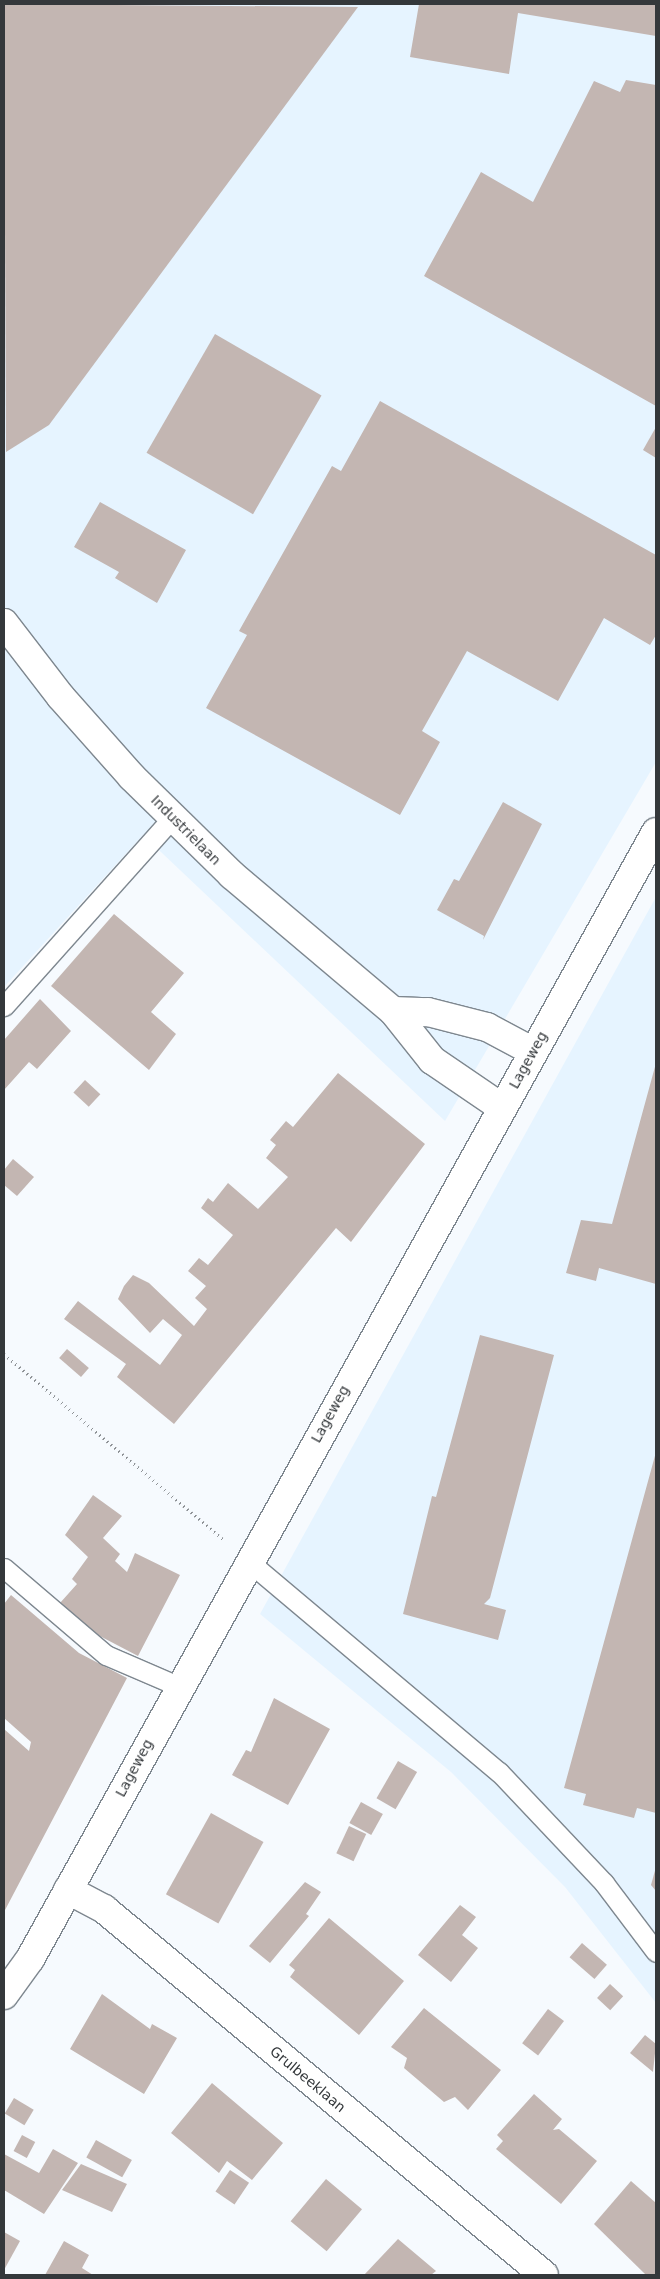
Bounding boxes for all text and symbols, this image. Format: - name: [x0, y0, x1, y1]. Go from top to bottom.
- street label: Industrielaan: [148, 792, 224, 868]
- street label: Lageweg: [505, 1028, 551, 1092]
- street label: Lageweg: [307, 1382, 353, 1446]
- street label: Lageweg: [112, 1736, 156, 1800]
- street label: Grulbeeklaan: [267, 2043, 349, 2115]

